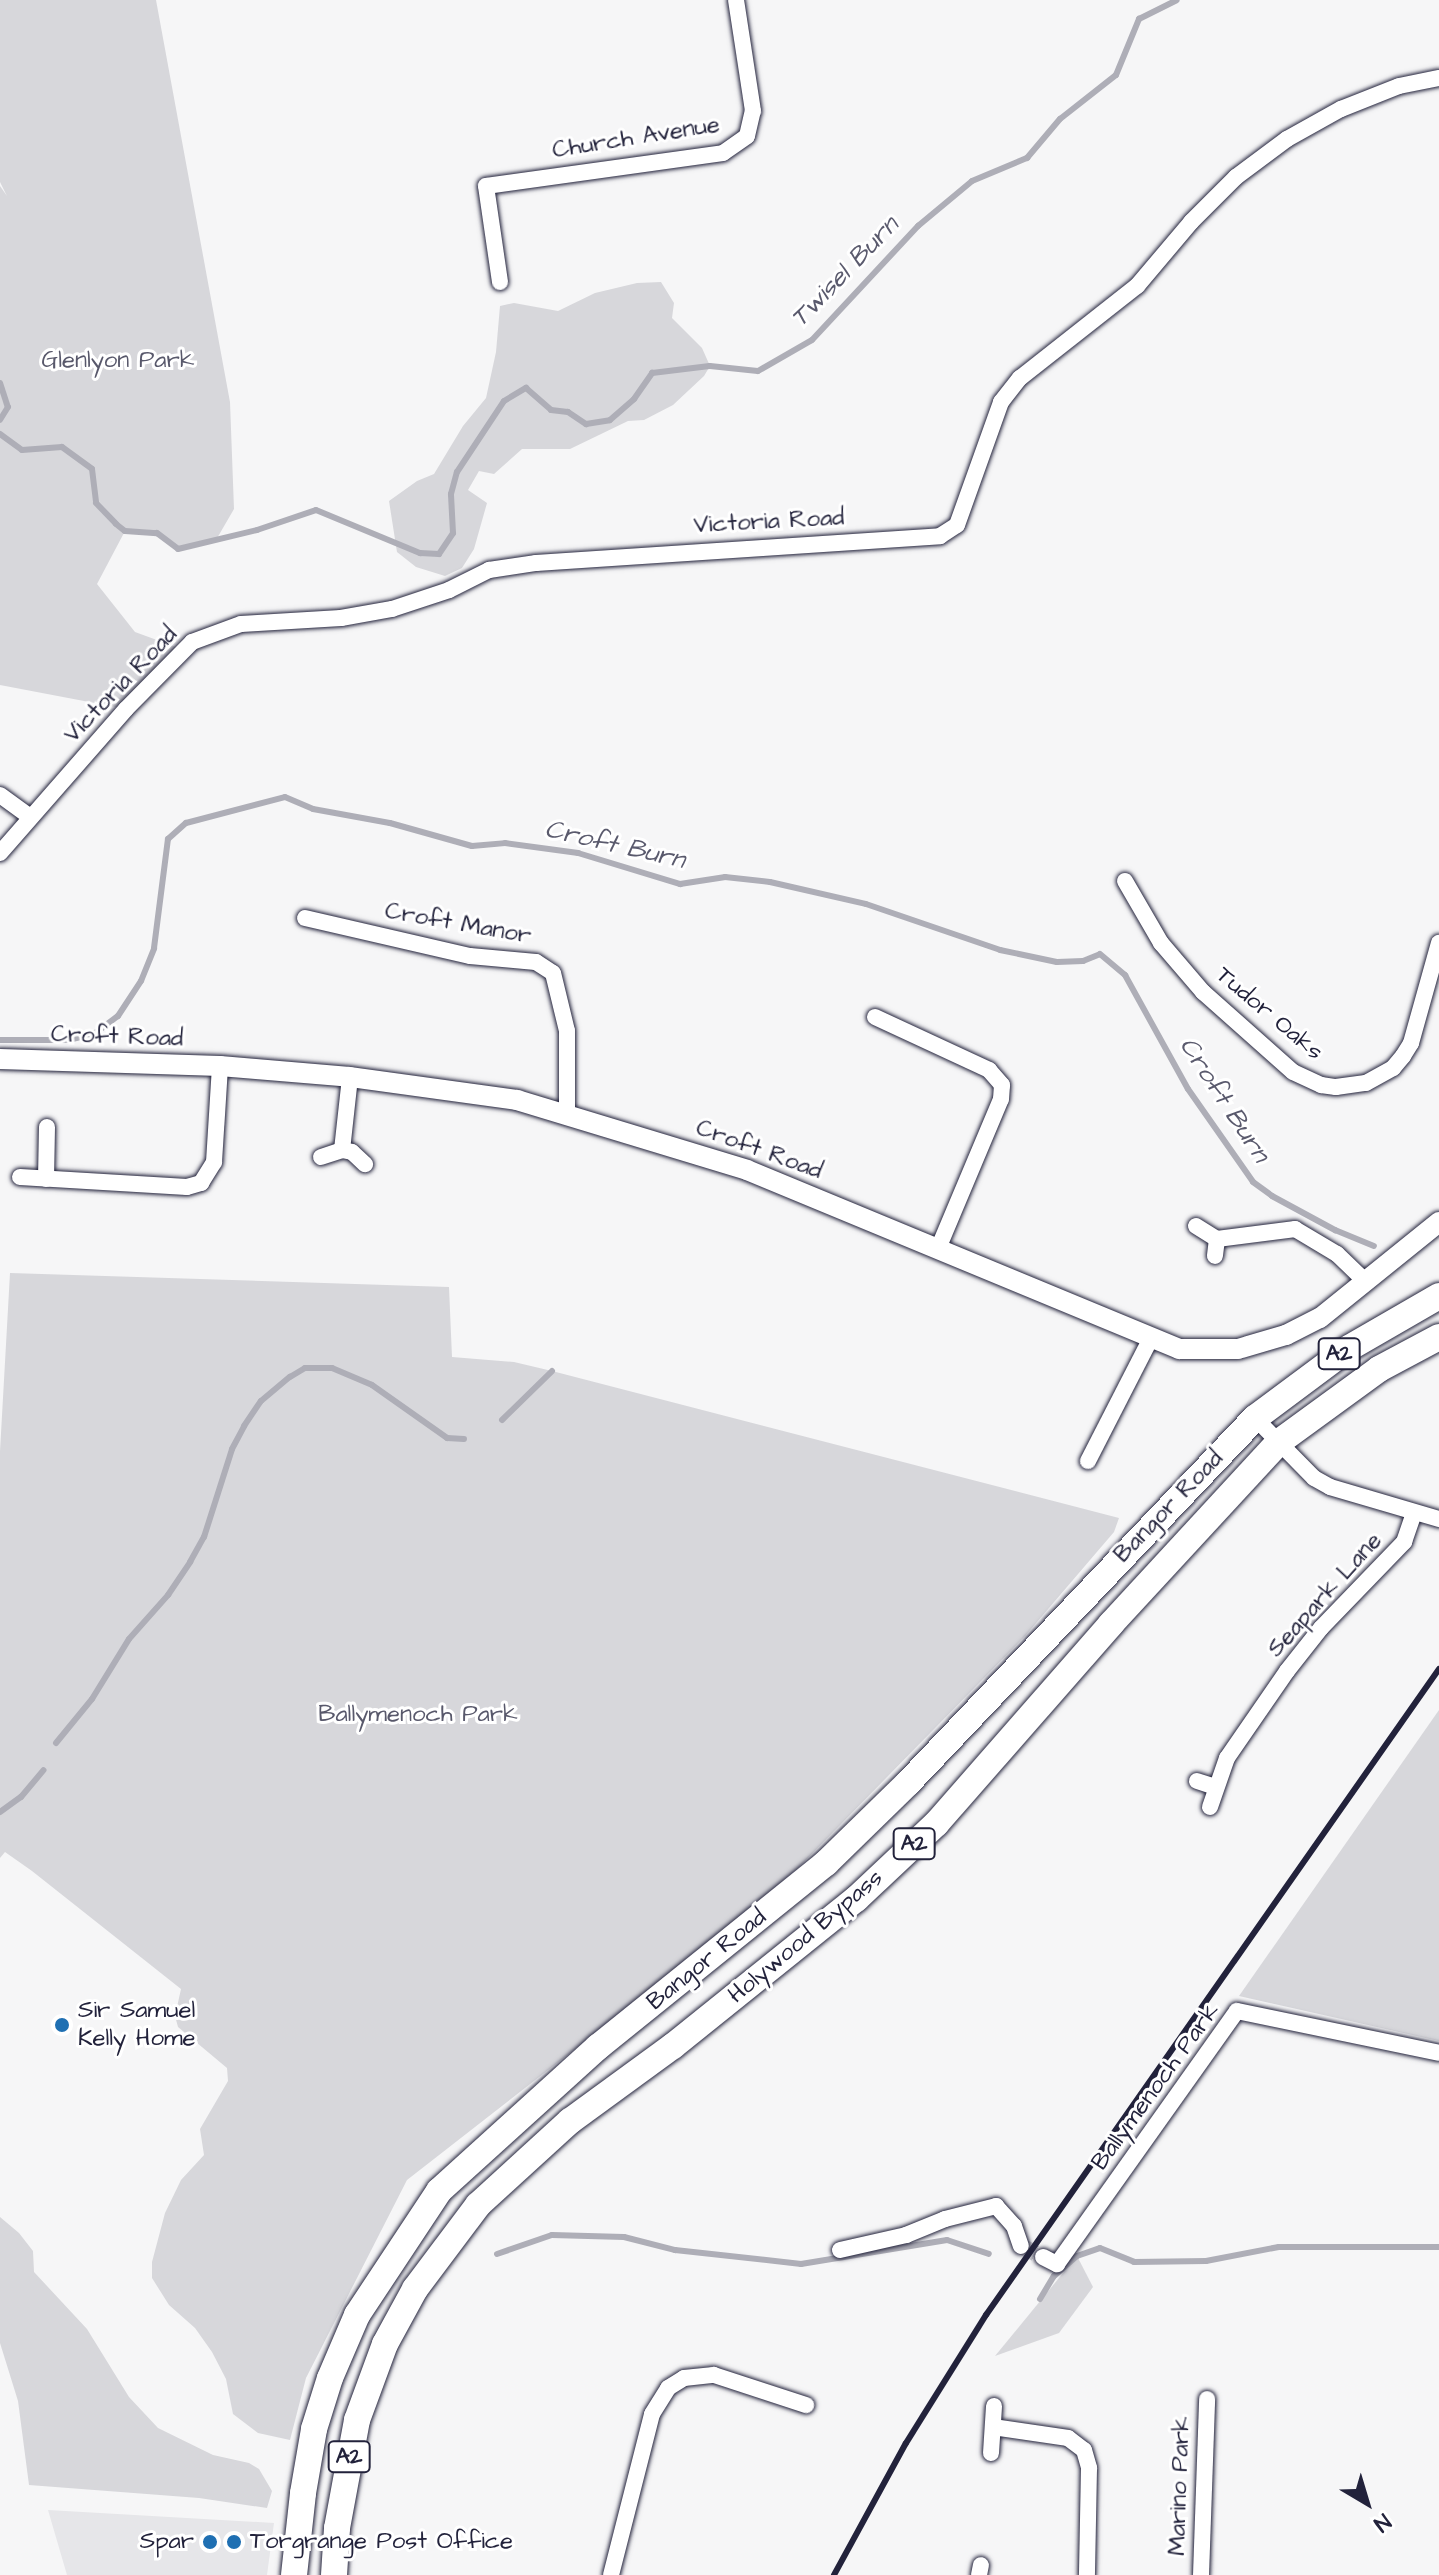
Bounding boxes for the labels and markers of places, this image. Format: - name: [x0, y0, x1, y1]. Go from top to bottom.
- place label: Sir Samuel Kelly Home: [78, 1997, 196, 2053]
- marker: Sir Samuel Kelly Home: [53, 2016, 71, 2034]
- place label: Spar: [140, 2528, 194, 2556]
- place label: Torgrange Post Office: [250, 2528, 513, 2556]
- marker: Spar: [201, 2533, 219, 2551]
- marker: Torgrange Post Office: [225, 2533, 243, 2551]

